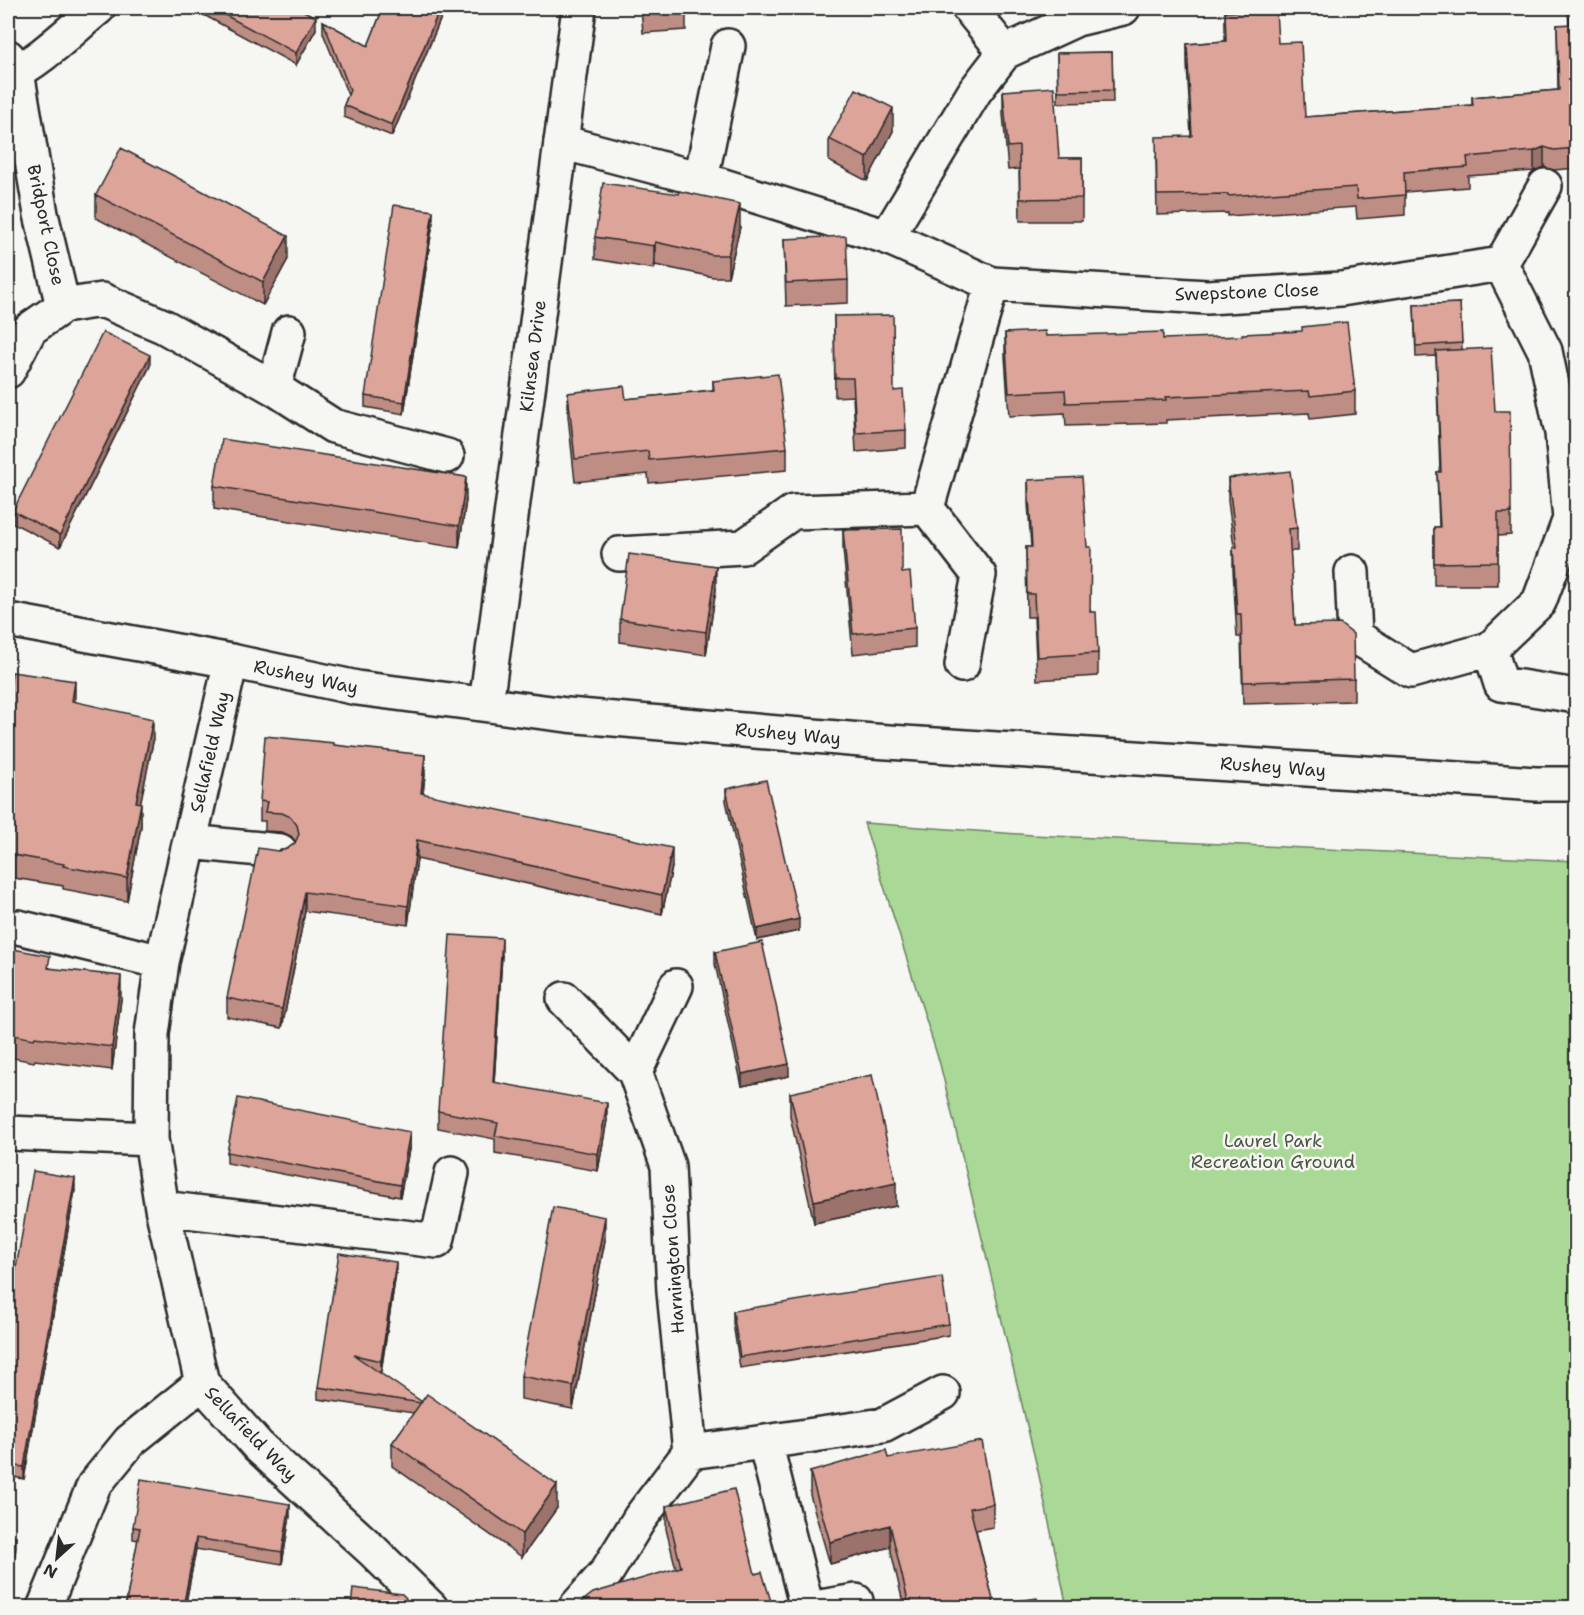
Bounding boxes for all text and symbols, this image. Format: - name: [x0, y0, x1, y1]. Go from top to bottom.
- street label: Bridport Close: [21, 162, 71, 288]
- street label: Swepstone Close: [1174, 277, 1320, 307]
- street label: Kilnsea Drive: [514, 299, 552, 413]
- street label: Rushey Way: [252, 654, 360, 700]
- street label: Sellafield Way: [184, 689, 236, 815]
- street label: Rushey Way: [734, 717, 842, 751]
- street label: Rushey Way: [1219, 751, 1327, 783]
- park label: Laurel Park Recreation Ground: [1191, 1129, 1355, 1174]
- street label: Harnington Close: [656, 1183, 690, 1335]
- street label: Sellafield Way: [199, 1381, 303, 1487]
- north arrow: [27, 1528, 87, 1588]
- text: N: [40, 1559, 61, 1583]

